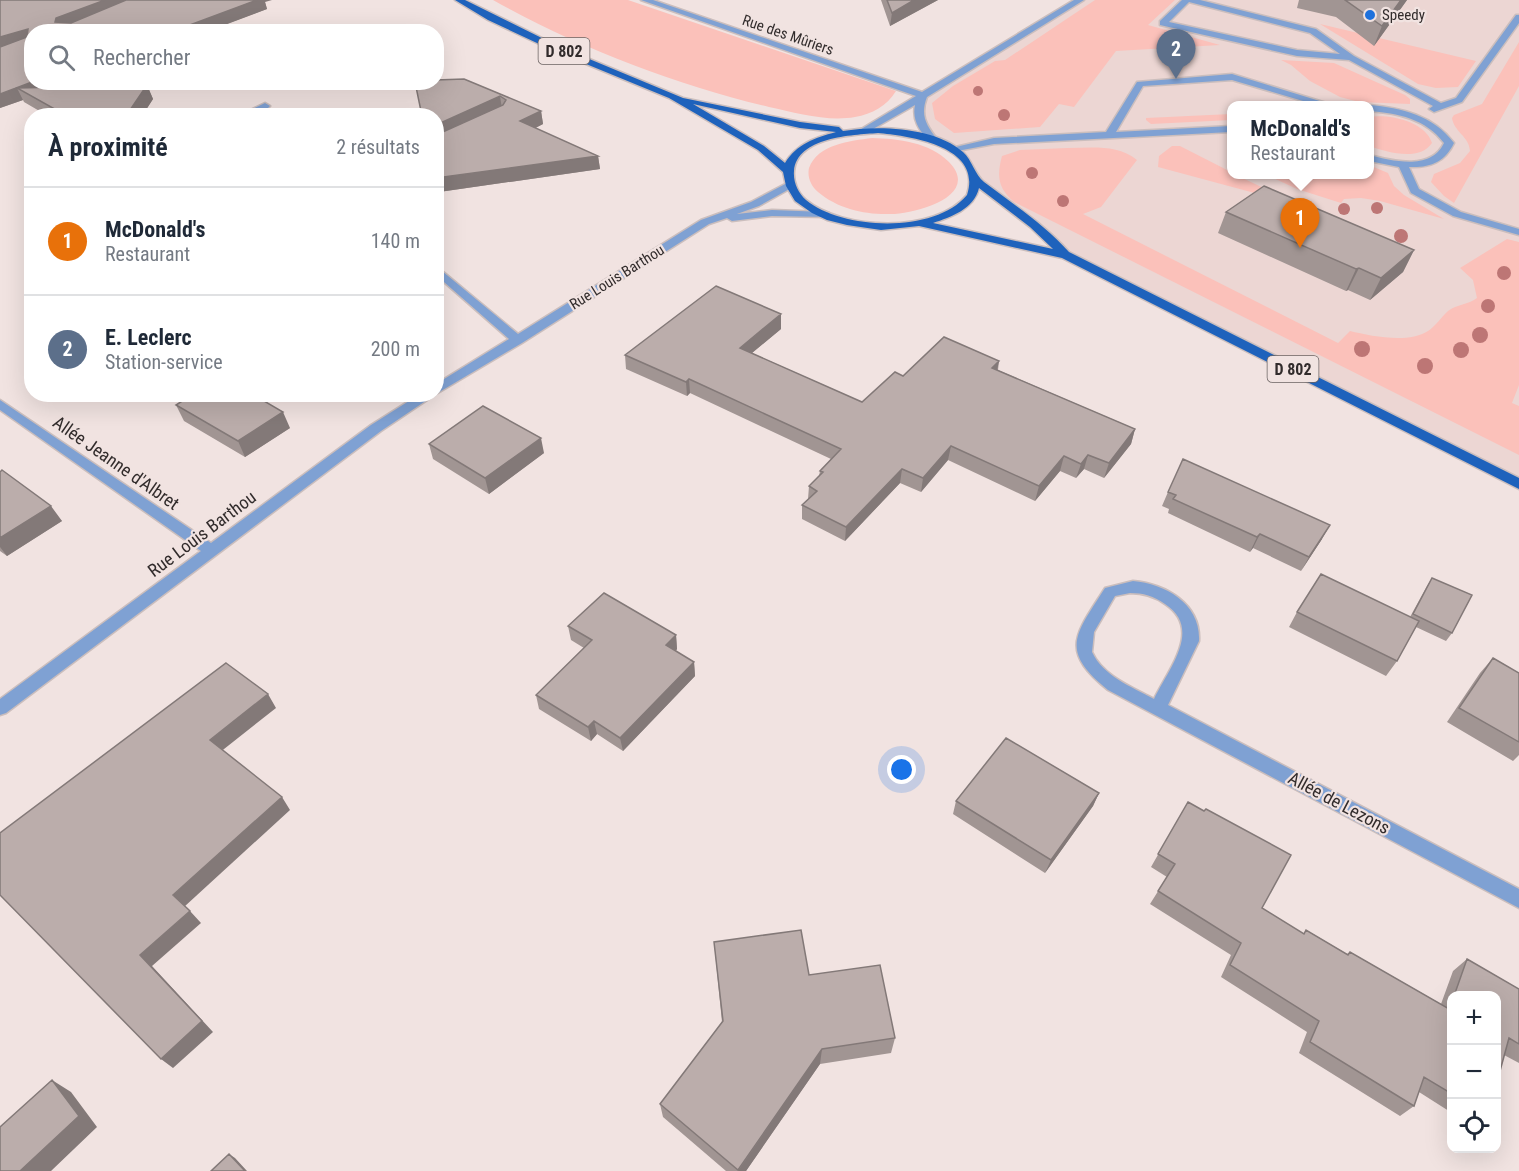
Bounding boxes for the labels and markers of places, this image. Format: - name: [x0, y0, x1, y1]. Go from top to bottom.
- place label: Speedy: [1382, 6, 1425, 24]
- marker: Speedy: [1363, 8, 1377, 22]
- pin: 2: [1156, 29, 1196, 79]
- pin: 1: [1280, 198, 1320, 248]

